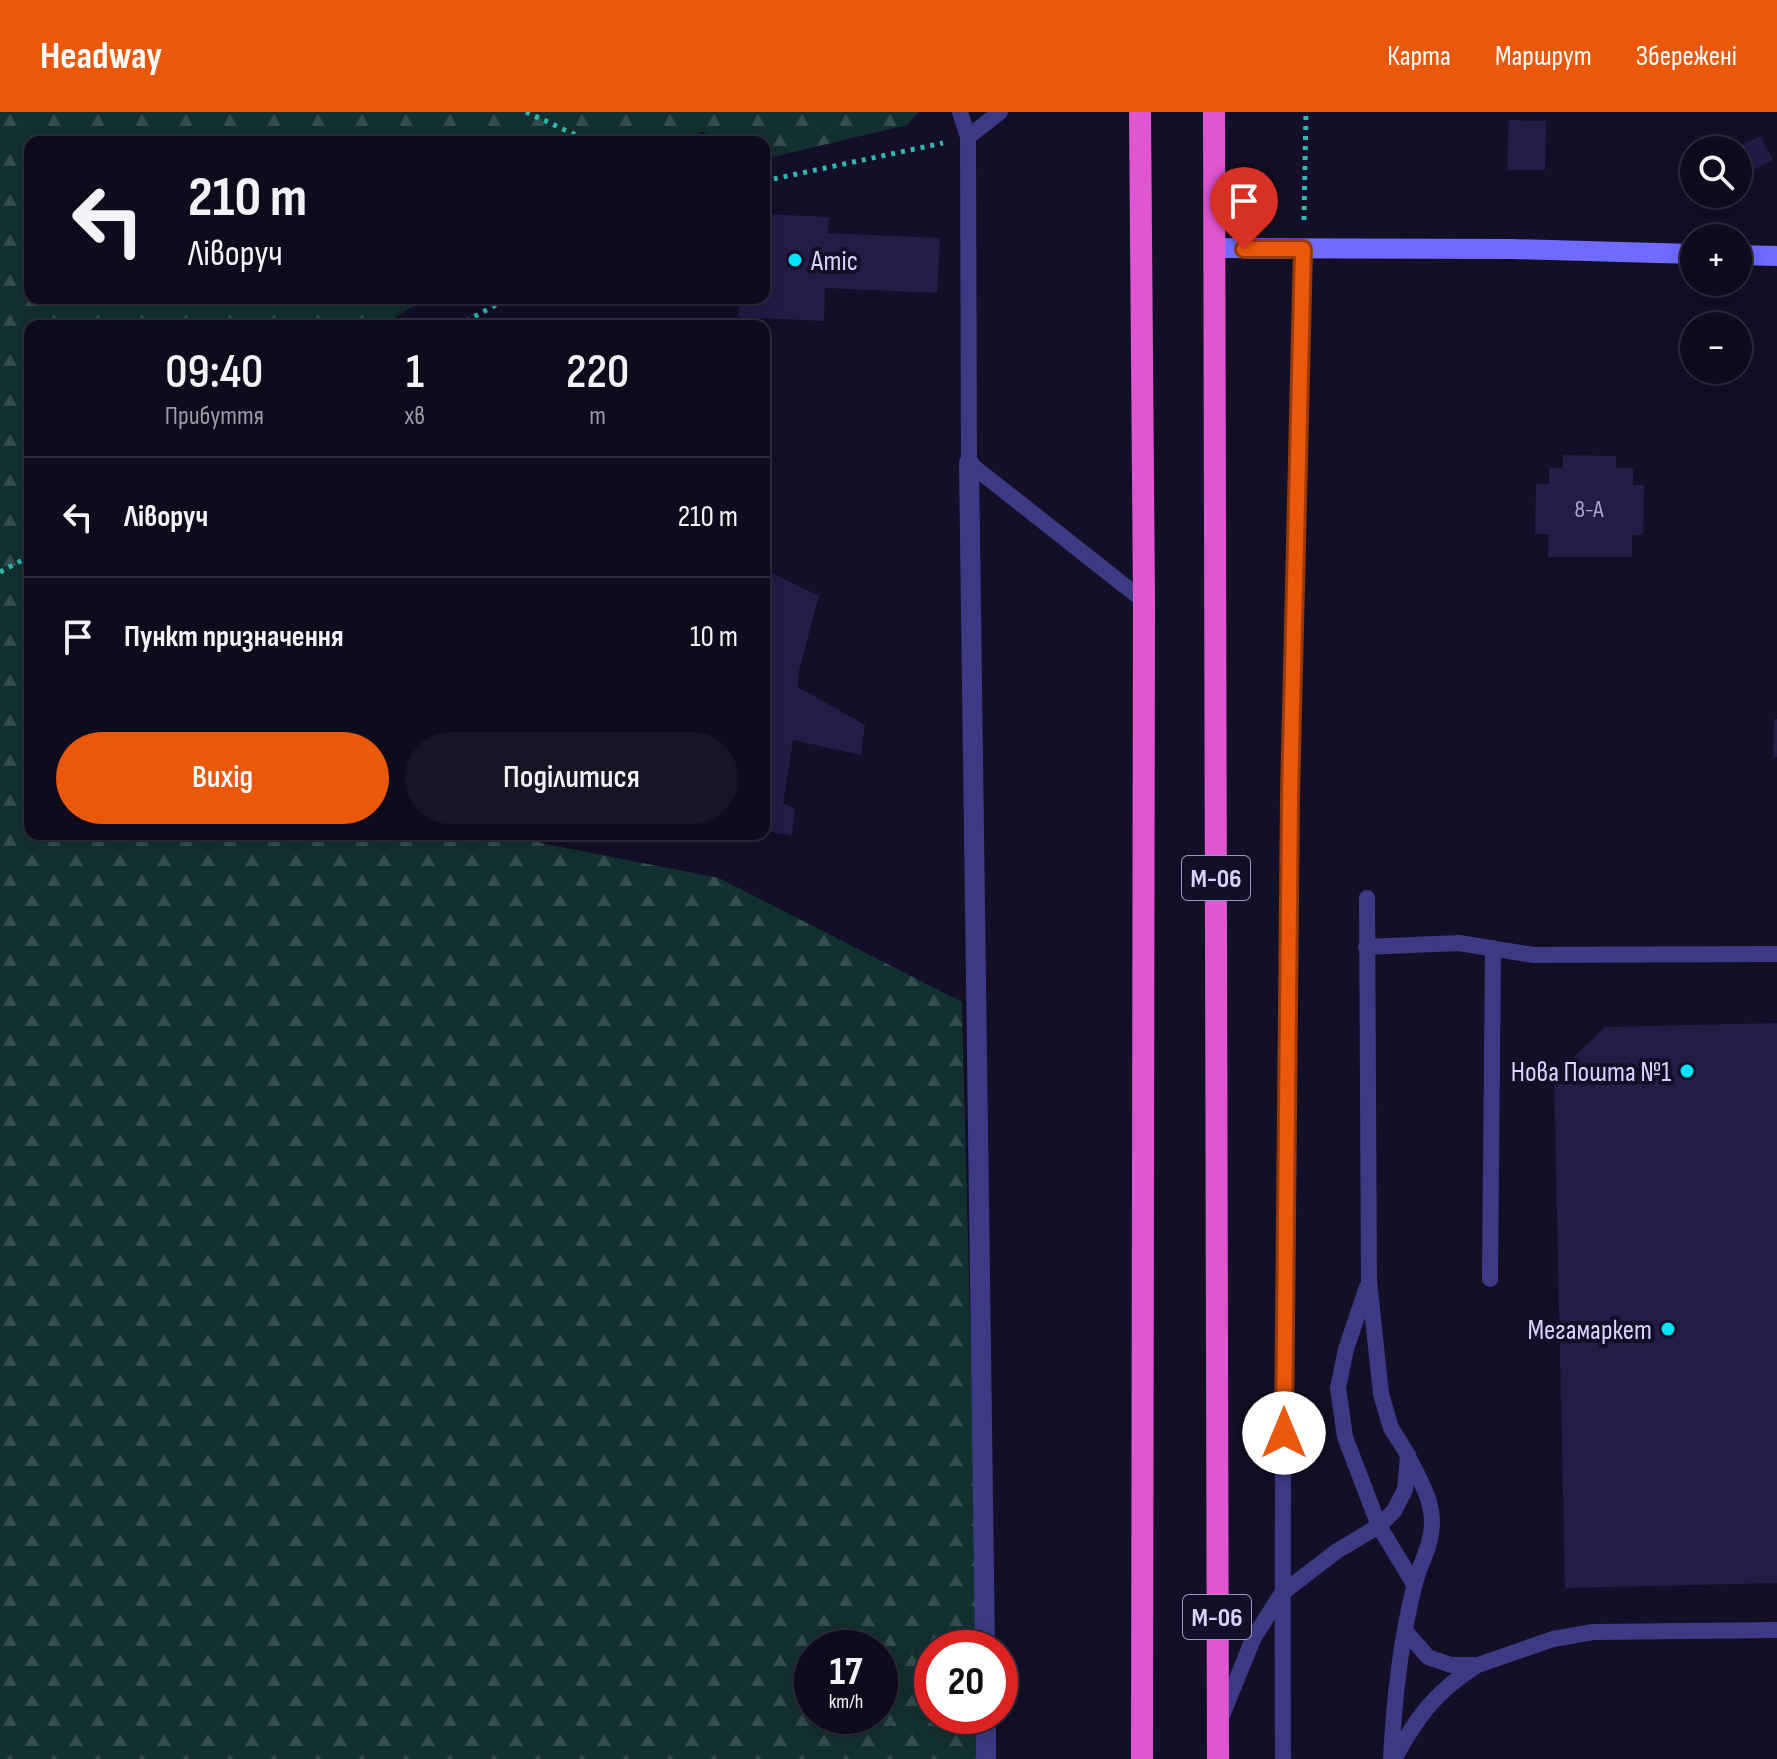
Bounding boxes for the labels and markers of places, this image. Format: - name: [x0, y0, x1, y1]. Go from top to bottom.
- pin: [1210, 167, 1278, 249]
- place label: Amic: [810, 245, 858, 278]
- marker: Amic: [786, 251, 804, 269]
- place label: Нова Пошта №1: [1511, 1056, 1671, 1089]
- marker: Нова Пошта №1: [1678, 1062, 1696, 1080]
- place label: Мегамаркет: [1527, 1314, 1652, 1347]
- marker: Мегамаркет: [1659, 1320, 1677, 1338]

